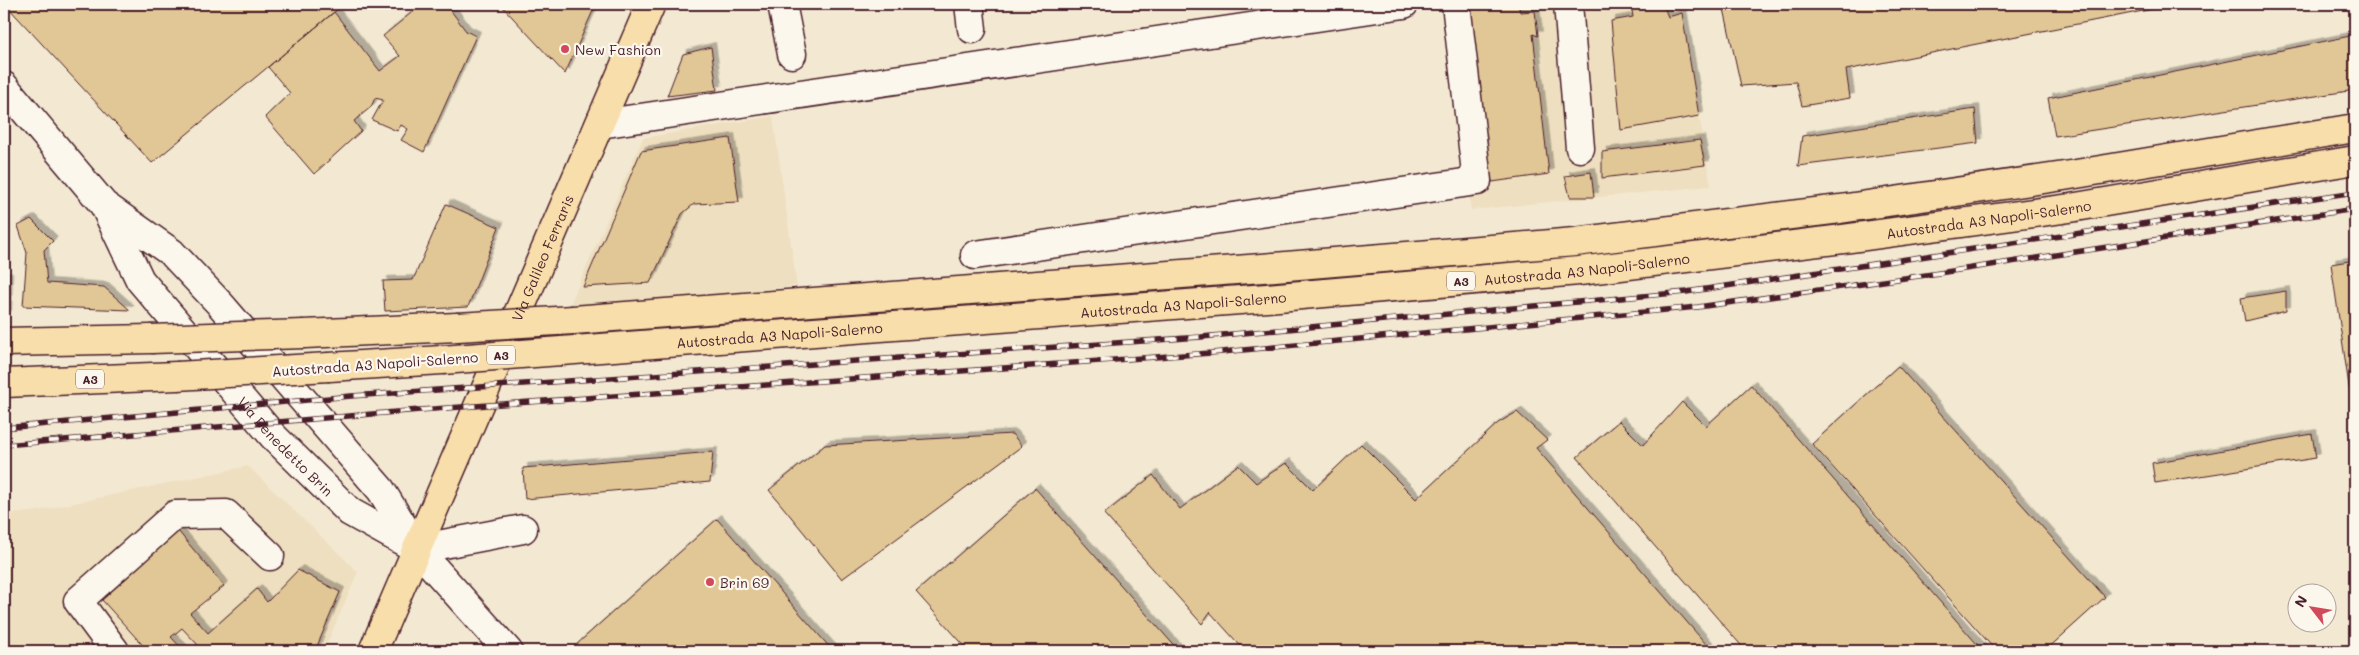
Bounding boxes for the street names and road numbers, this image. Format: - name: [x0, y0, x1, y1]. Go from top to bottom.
- street label: Via Galileo Ferraris: [506, 192, 578, 324]
- street label: Autostrada A3 Napoli-Salerno: [1885, 195, 2092, 243]
- street label: Autostrada A3 Napoli-Salerno: [1483, 248, 1691, 289]
- road number: A3: [1447, 272, 1475, 290]
- street label: Autostrada A3 Napoli-Salerno: [1079, 287, 1287, 322]
- street label: Autostrada A3 Napoli-Salerno: [676, 317, 883, 352]
- road number: A3: [487, 346, 515, 364]
- street label: Autostrada A3 Napoli-Salerno: [271, 347, 479, 381]
- road number: A3: [76, 369, 104, 388]
- street label: Via Benedetto Brin: [234, 392, 338, 500]

